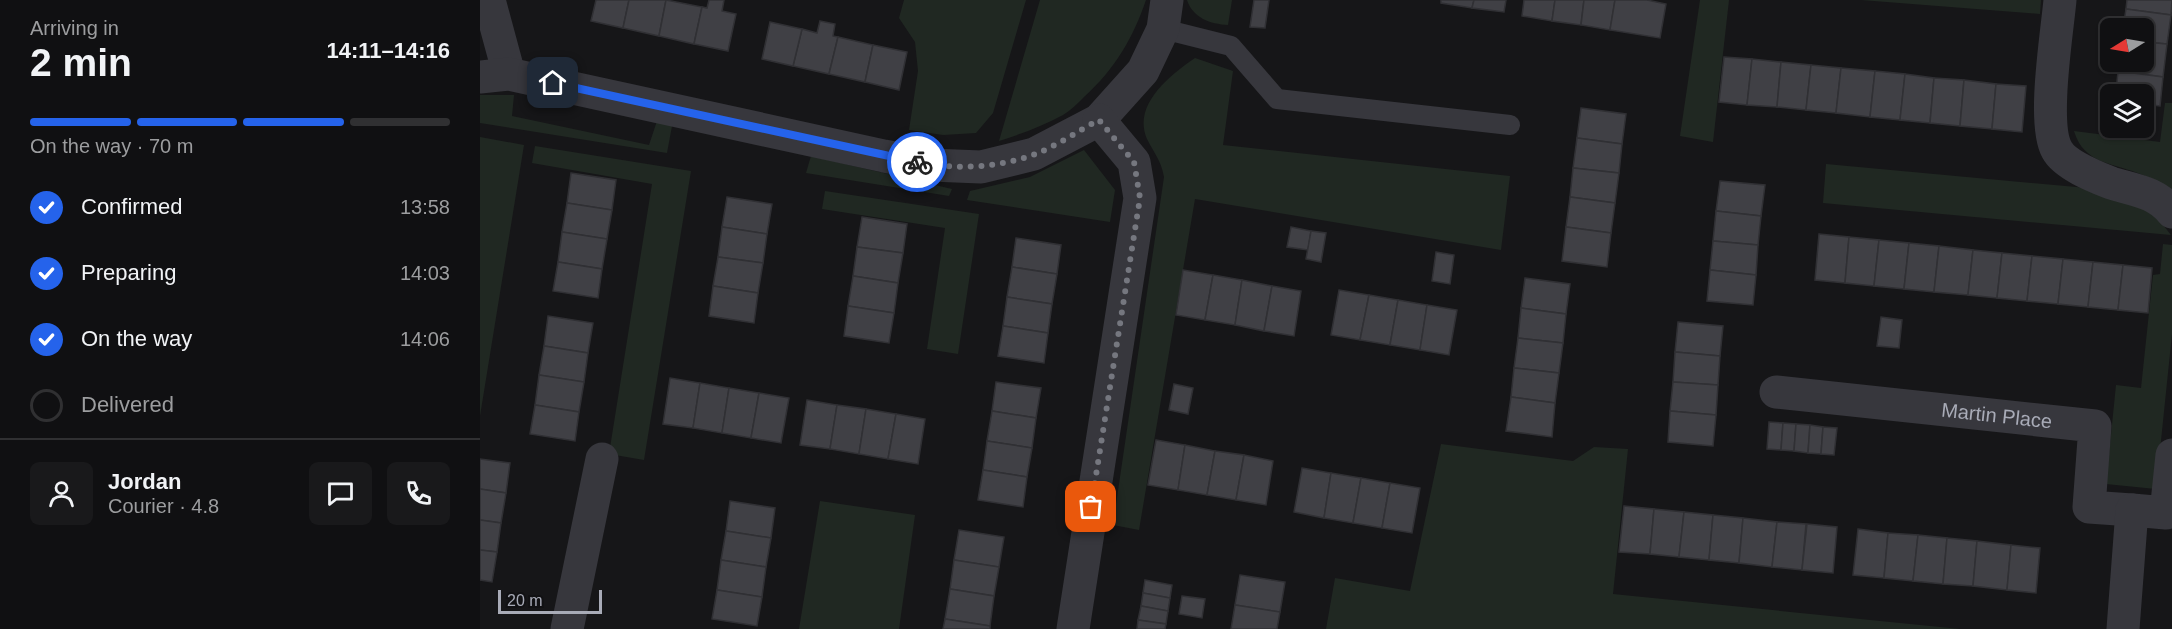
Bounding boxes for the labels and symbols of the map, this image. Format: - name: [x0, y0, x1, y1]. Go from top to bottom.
- north arrow: [2100, 18, 2154, 72]
- pin: [527, 57, 578, 108]
- courier: [887, 132, 947, 192]
- street label: Martin Place: [1940, 399, 2053, 432]
- pin: [1065, 481, 1116, 532]
- scale bar: [498, 587, 602, 614]

